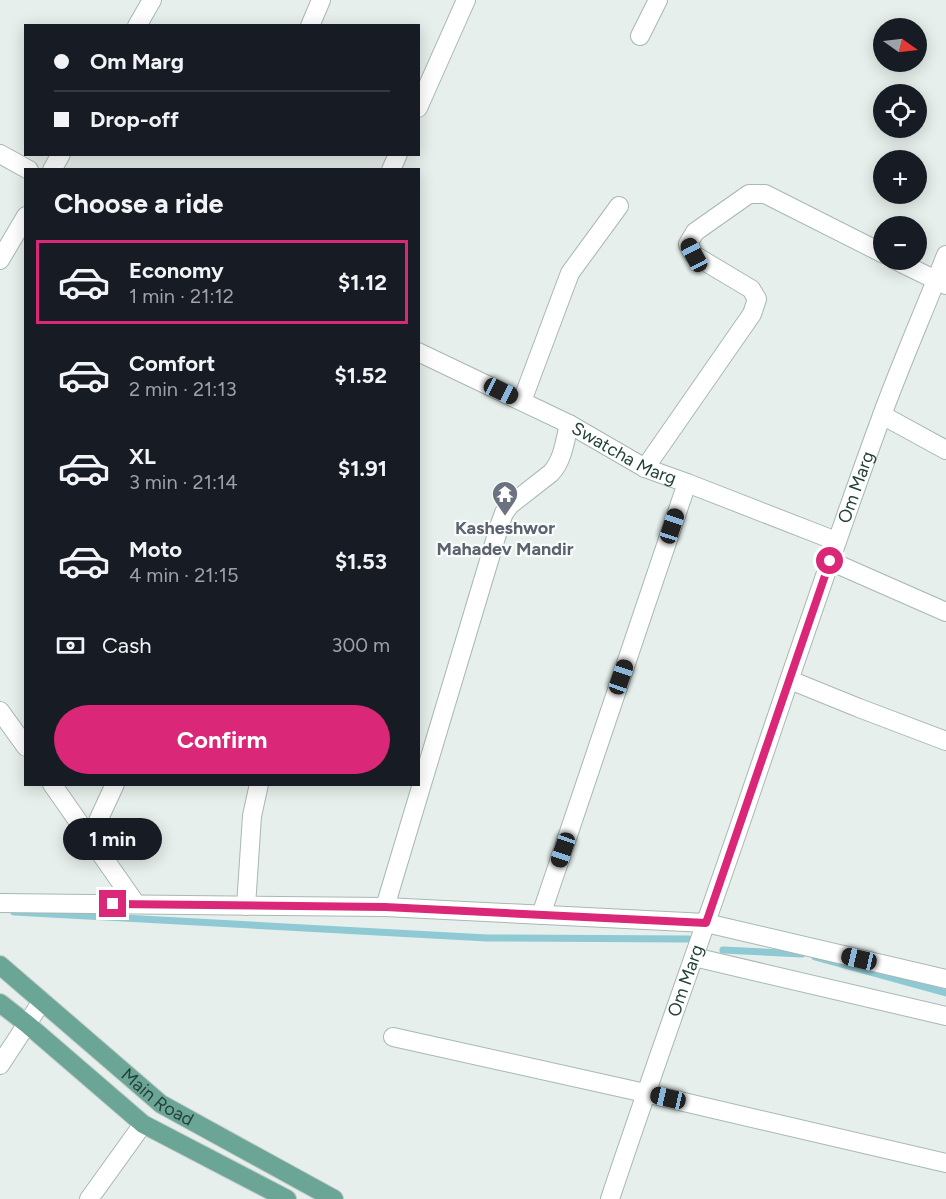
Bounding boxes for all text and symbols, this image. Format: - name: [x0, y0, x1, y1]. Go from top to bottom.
- north arrow: [873, 18, 927, 72]
- map controls: [873, 18, 927, 270]
- text: Om Marg: [90, 48, 184, 75]
- button: locate: [873, 84, 927, 138]
- text: Drop-off: [90, 106, 179, 133]
- button: +: [873, 150, 927, 204]
- text: Choose a ride: [54, 187, 223, 220]
- button: −: [873, 216, 927, 270]
- car: [678, 235, 710, 275]
- icon: car: [57, 255, 111, 309]
- text: Economy: [129, 257, 224, 284]
- text: $1.12: [338, 269, 387, 296]
- text: 1 min · 21:12: [129, 284, 234, 308]
- icon: car: [57, 348, 111, 402]
- text: Comfort: [129, 350, 215, 377]
- text: $1.52: [335, 362, 387, 389]
- car: [481, 375, 521, 407]
- text: 2 min · 21:13: [129, 377, 237, 401]
- street label: Swatcha Marg: [568, 417, 679, 489]
- icon: car: [57, 441, 111, 495]
- text: XL: [129, 443, 156, 470]
- street label: Om Marg: [833, 448, 879, 526]
- text: $1.91: [338, 455, 387, 482]
- text: 3 min · 21:14: [129, 470, 238, 494]
- temple icon: Kasheshwor Mahadev Mandir: [490, 479, 520, 517]
- car: [658, 506, 686, 546]
- place label: Kasheshwor Mahadev Mandir: [437, 517, 574, 560]
- icon: car: [57, 534, 111, 588]
- text: Moto: [129, 536, 182, 563]
- route start: [816, 547, 843, 574]
- text: $1.53: [335, 548, 387, 575]
- text: 4 min · 21:15: [129, 563, 238, 587]
- icon: cash: [54, 629, 87, 662]
- text: Cash: [102, 632, 152, 659]
- text: 300 m: [332, 633, 390, 657]
- car: [607, 657, 635, 697]
- button: Confirm: [54, 705, 390, 774]
- callout: 1 min: [63, 817, 162, 859]
- text: 1 min: [89, 827, 136, 851]
- car: [549, 830, 577, 870]
- route end: [99, 890, 126, 917]
- street label: Om Marg: [663, 942, 708, 1020]
- car: [839, 946, 879, 972]
- street label: Main Road: [117, 1064, 197, 1131]
- car: [648, 1085, 688, 1111]

